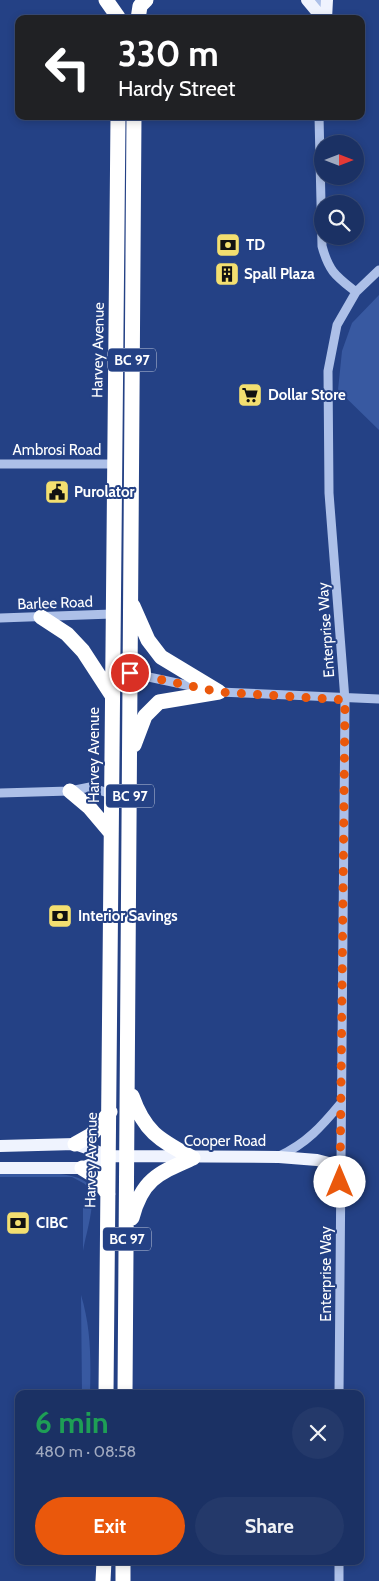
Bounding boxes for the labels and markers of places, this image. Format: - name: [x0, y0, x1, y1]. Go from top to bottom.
- bank icon: TD: [215, 232, 241, 258]
- place label: TD: [246, 236, 265, 254]
- building icon: Spall Plaza: [214, 261, 240, 287]
- place label: Spall Plaza: [244, 265, 315, 283]
- supermarket icon: Dollar Store: [237, 382, 263, 408]
- place label: Dollar Store: [268, 386, 346, 404]
- public building icon: Purolator: [44, 479, 70, 505]
- place label: Purolator: [74, 483, 135, 501]
- pin: [109, 652, 151, 694]
- bank icon: Interior Savings: [47, 903, 73, 929]
- place label: Interior Savings: [78, 907, 178, 925]
- bank icon: CIBC: [5, 1210, 31, 1236]
- place label: CIBC: [36, 1214, 68, 1232]

